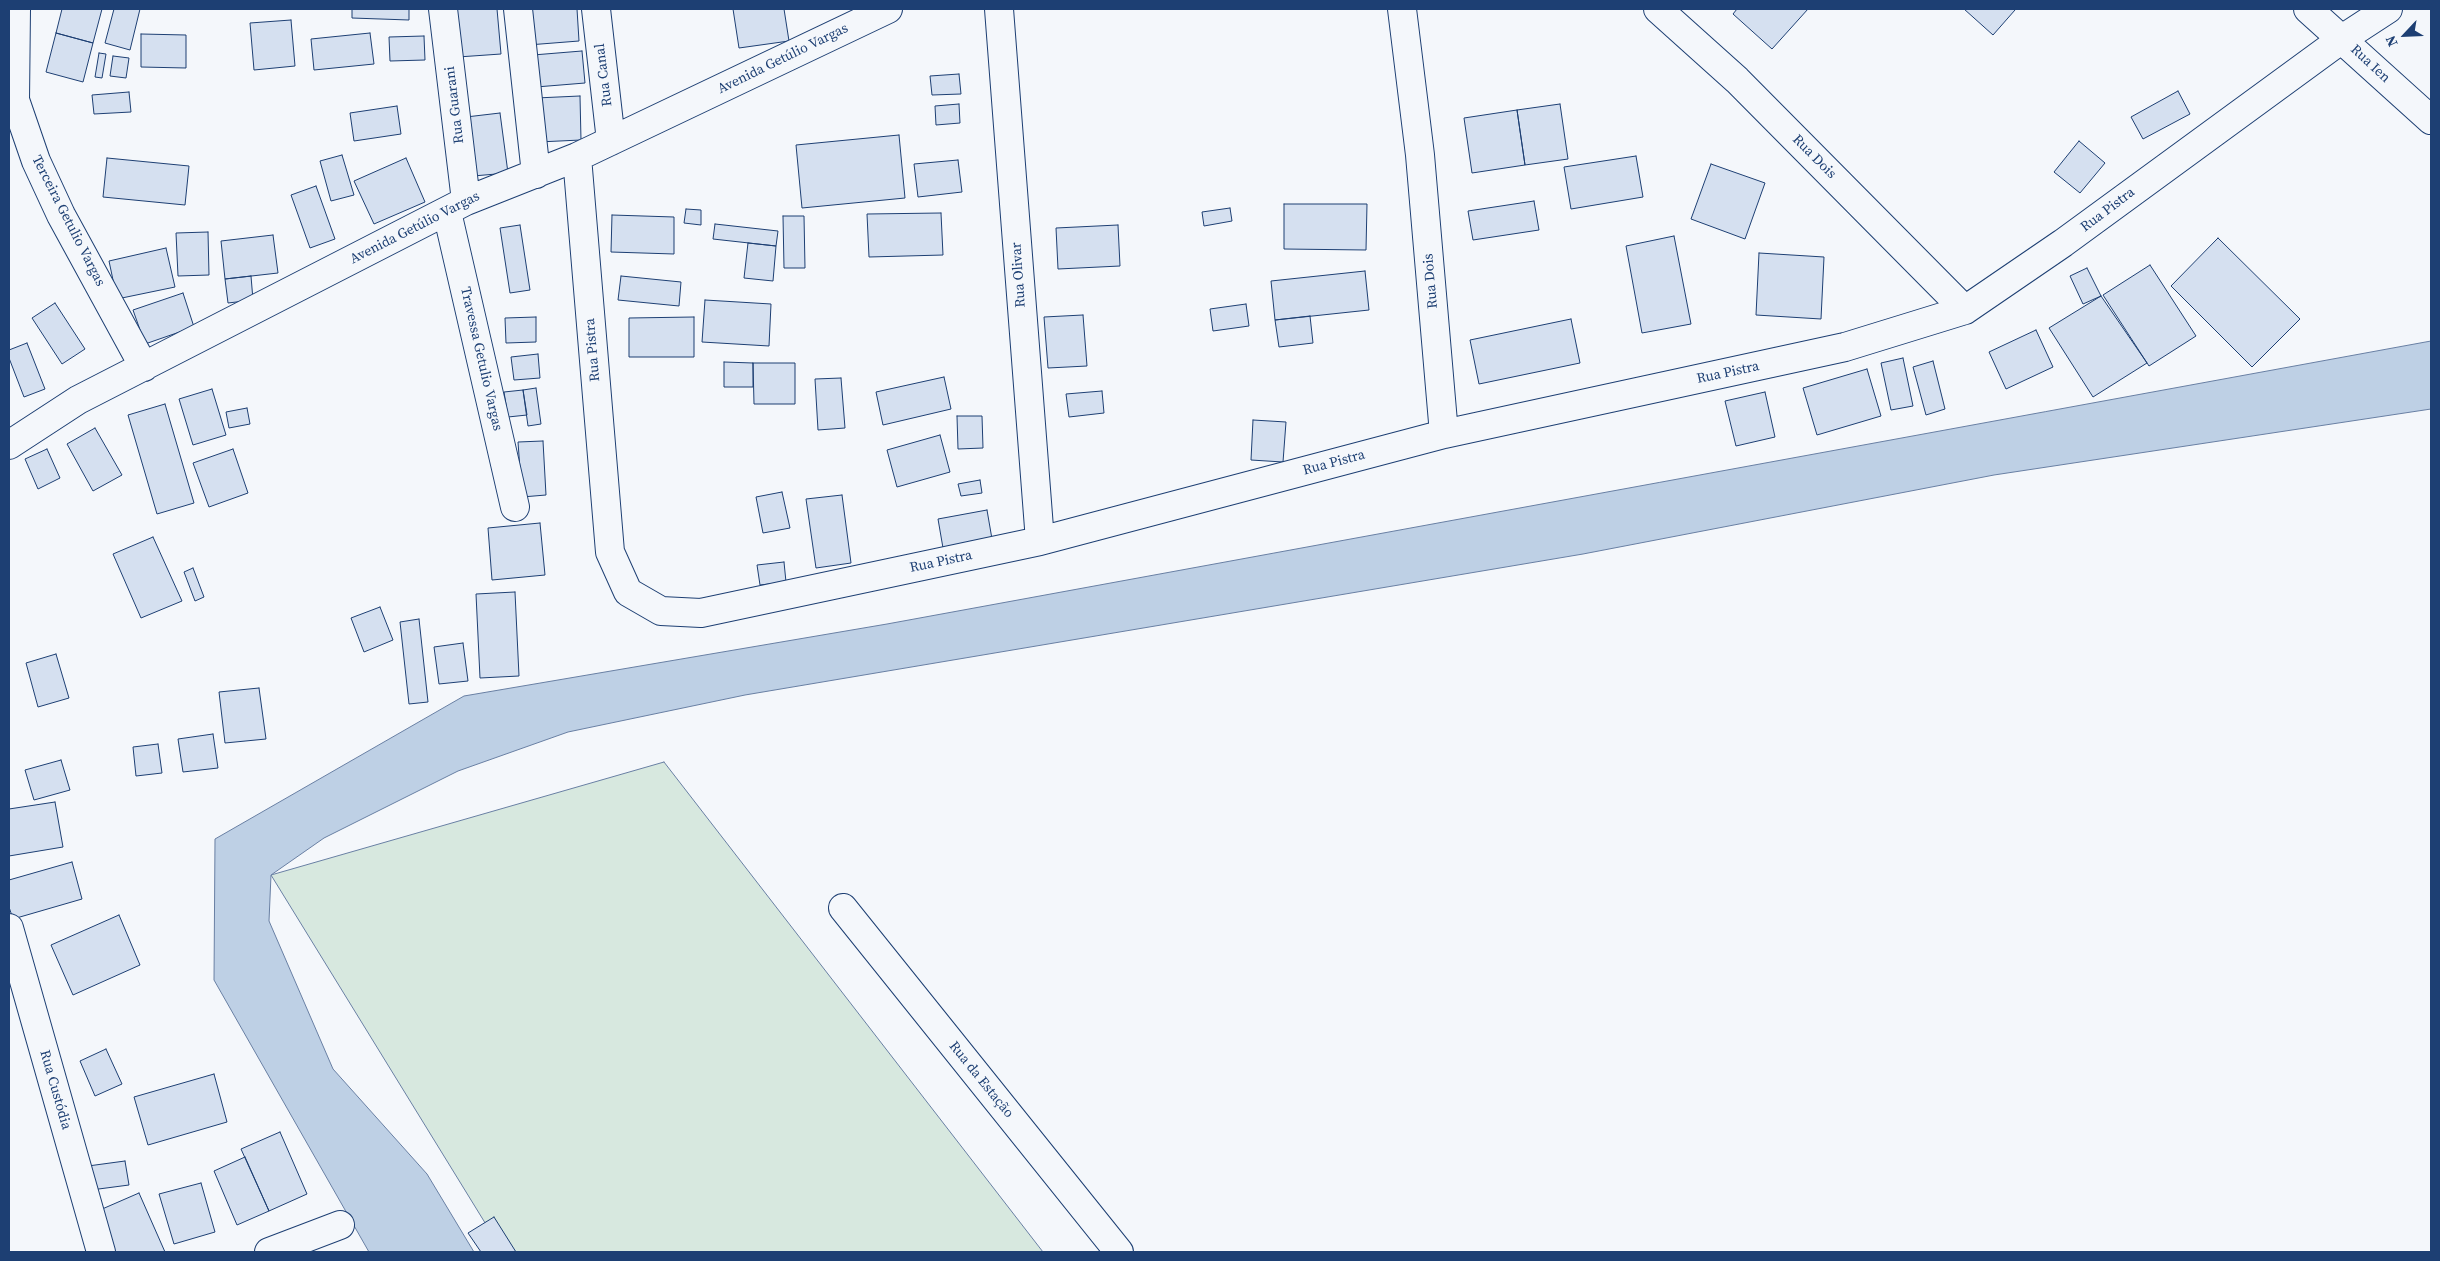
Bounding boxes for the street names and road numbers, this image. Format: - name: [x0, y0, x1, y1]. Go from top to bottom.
- street label: Avenida Getúlio Vargas: [715, 20, 851, 98]
- street label: Rua Ien: [2347, 41, 2393, 87]
- street label: Rua Canal: [592, 43, 616, 107]
- street label: Rua Guarani: [442, 65, 468, 145]
- street label: Rua Dois: [1788, 131, 1840, 183]
- street label: Terceira Getulio Vargas: [28, 153, 108, 289]
- street label: Rua Pistra: [2078, 184, 2138, 236]
- street label: Avenida Getúlio Vargas: [347, 188, 483, 268]
- street label: Rua Olivar: [1008, 242, 1030, 308]
- street label: Rua Dois: [1420, 253, 1442, 309]
- street label: Travessa Getulio Vargas: [456, 285, 506, 433]
- street label: Rua Pistra: [582, 318, 604, 382]
- street label: Rua Pistra: [1695, 358, 1761, 388]
- street label: Rua Pistra: [1301, 447, 1367, 479]
- street label: Rua Pistra: [908, 547, 974, 577]
- street label: Rua da Estação: [945, 1038, 1017, 1122]
- street label: Rua Custódia: [36, 1048, 74, 1132]

